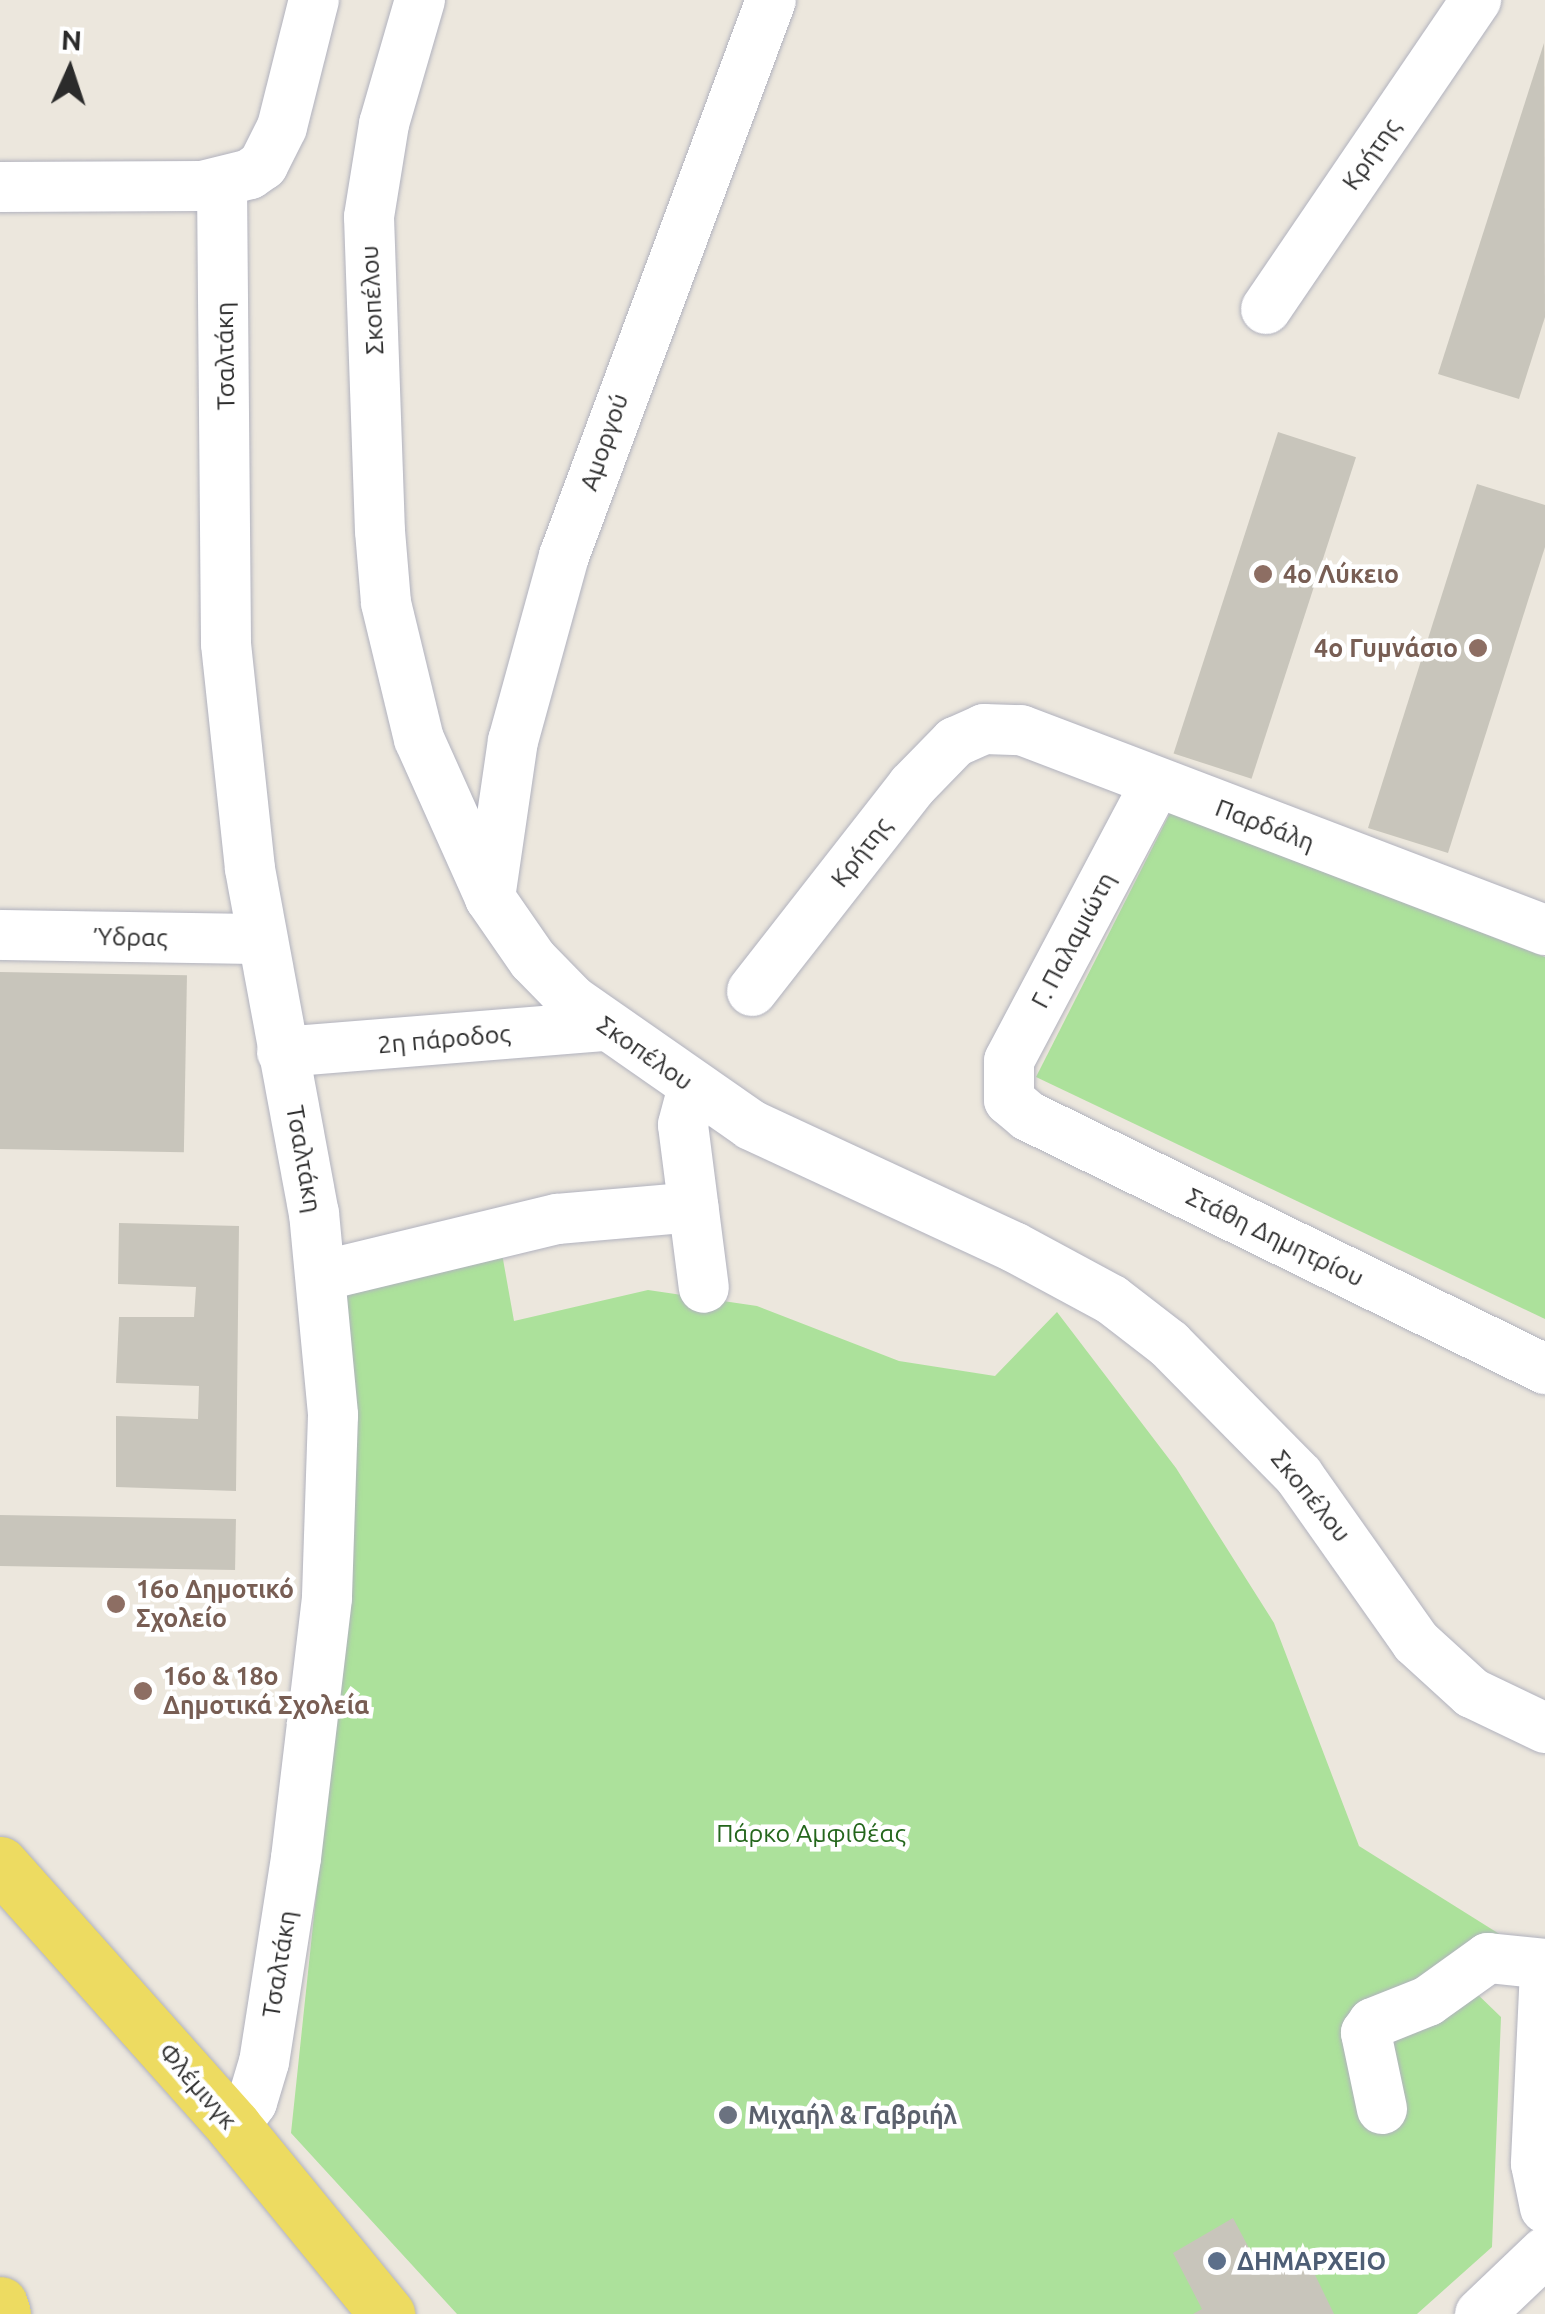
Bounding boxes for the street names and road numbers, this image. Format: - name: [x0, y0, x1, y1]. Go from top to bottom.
- street label: Κρήτης: [1336, 112, 1406, 196]
- street label: Σκοπέλου: [354, 245, 390, 355]
- street label: Τσαλτάκη: [209, 302, 241, 410]
- street label: Αμοργού: [573, 389, 635, 495]
- street label: Παρδάλη: [1211, 792, 1319, 858]
- street label: Κρήτης: [824, 811, 898, 893]
- street label: Γ. Παλαμιώτη: [1025, 867, 1121, 1013]
- street label: Ύδρας: [94, 921, 168, 953]
- street label: Σκοπέλου: [592, 1009, 698, 1097]
- street label: 2η πάροδος: [376, 1018, 512, 1060]
- street label: Τσαλτάκη: [280, 1103, 328, 1215]
- street label: Στάθη Δημητρίου: [1181, 1181, 1369, 1293]
- street label: Σκοπέλου: [1265, 1444, 1357, 1548]
- street label: Τσαλτάκη: [256, 1908, 302, 2020]
- street label: Φλέμινγκ: [152, 2037, 244, 2135]

